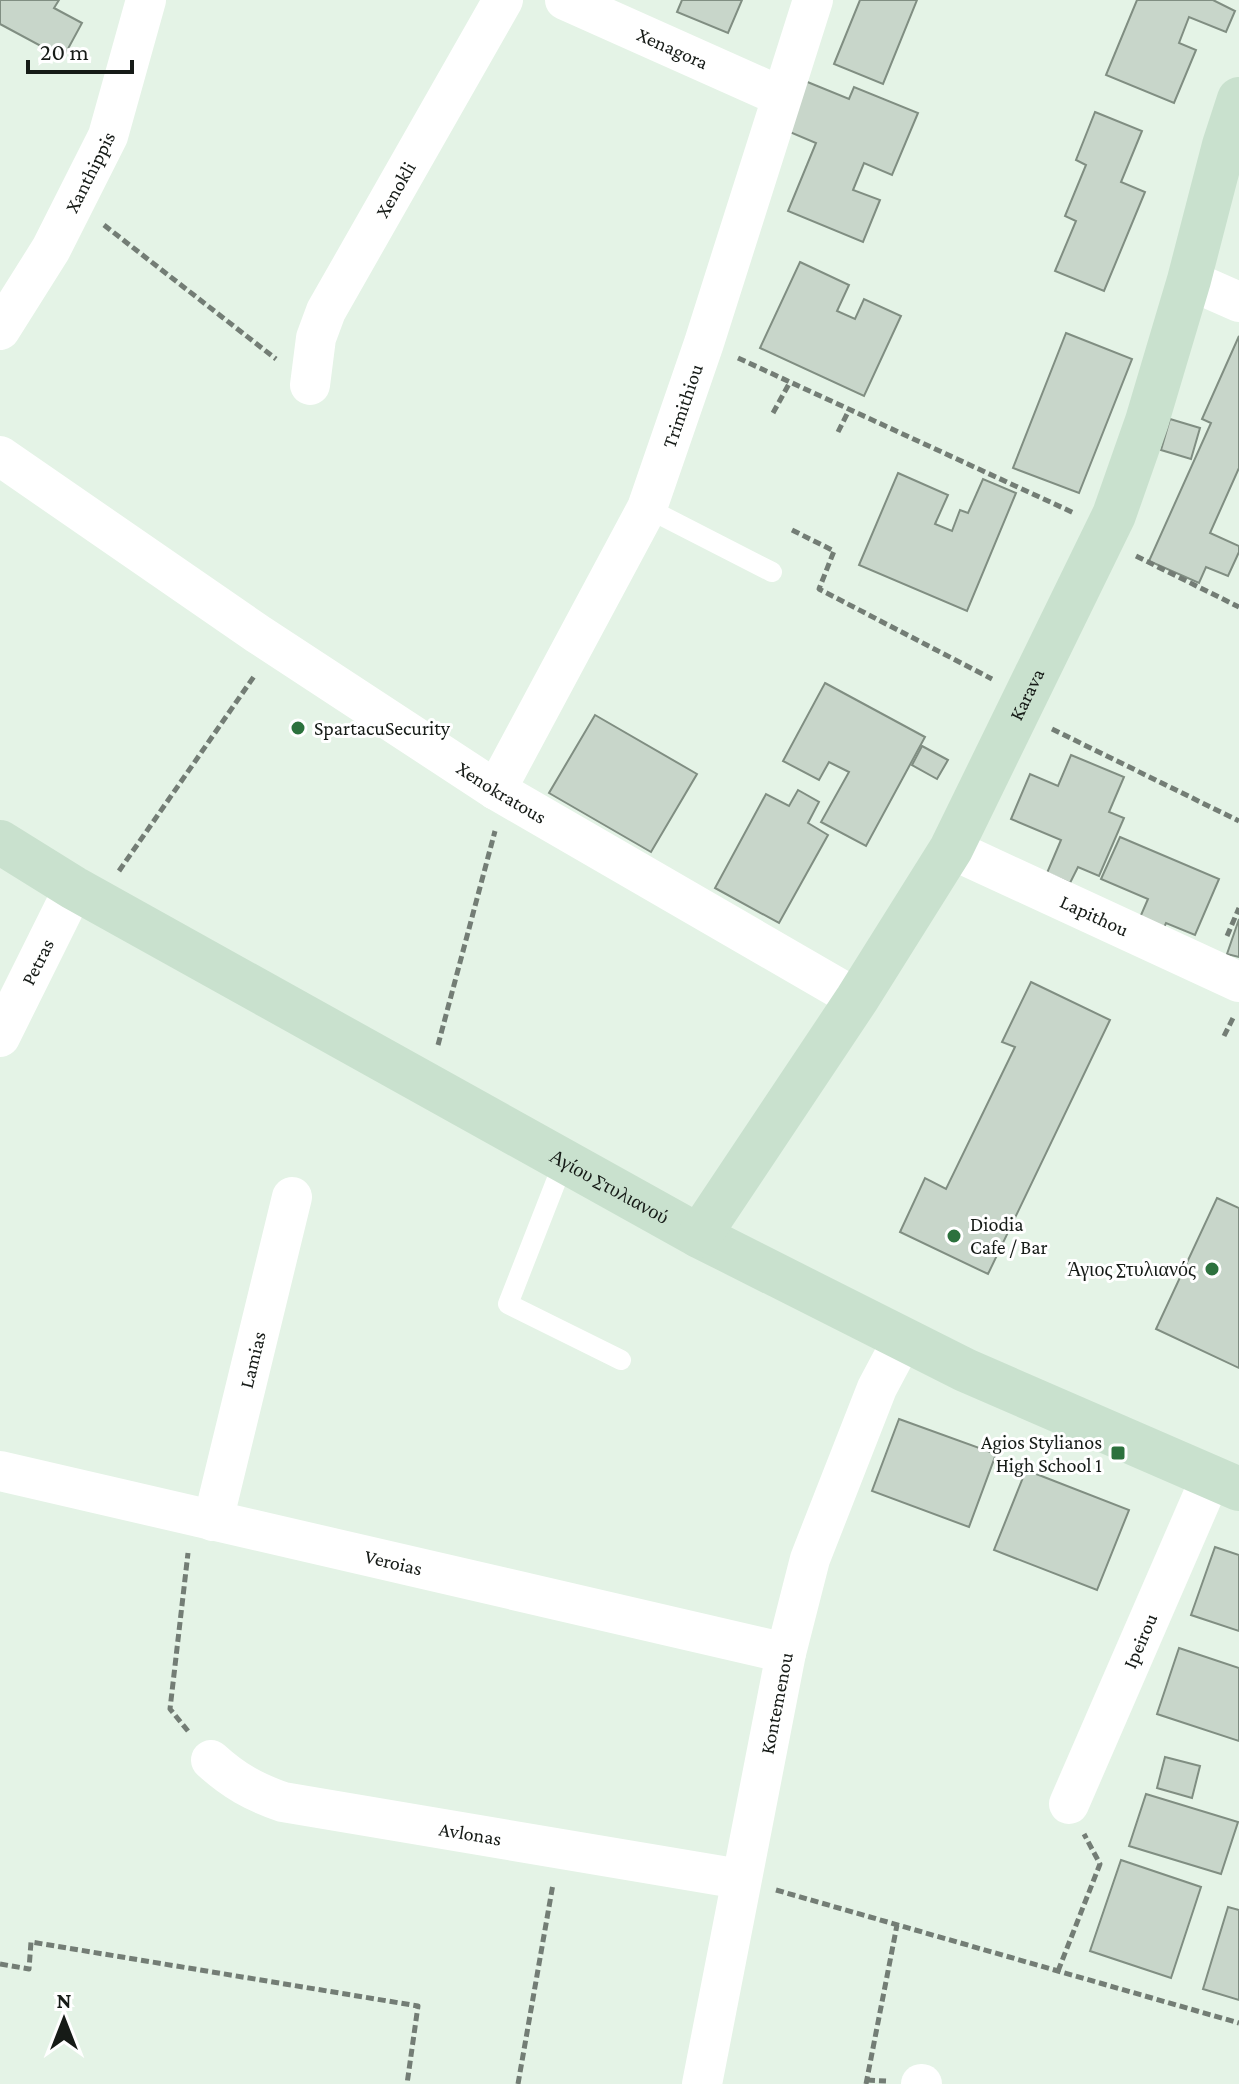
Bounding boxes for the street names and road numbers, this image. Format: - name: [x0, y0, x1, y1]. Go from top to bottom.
- street label: Xenagora: [634, 23, 712, 74]
- street label: Xanthippis: [60, 128, 120, 216]
- street label: Xenokli: [371, 158, 420, 221]
- street label: Trimithiou: [658, 360, 707, 451]
- street label: Karava: [1005, 665, 1048, 724]
- street label: Xenokratous: [453, 756, 550, 828]
- street label: Lapithou: [1057, 890, 1132, 941]
- street label: Petras: [17, 935, 58, 989]
- street label: Αγίου Στυλιανού: [546, 1144, 673, 1228]
- street label: Lamias: [235, 1329, 270, 1390]
- street label: Veroias: [363, 1545, 425, 1579]
- street label: Ipeirou: [1118, 1609, 1162, 1672]
- street label: Kontemenou: [756, 1650, 797, 1756]
- street label: Avlonas: [437, 1817, 503, 1850]

